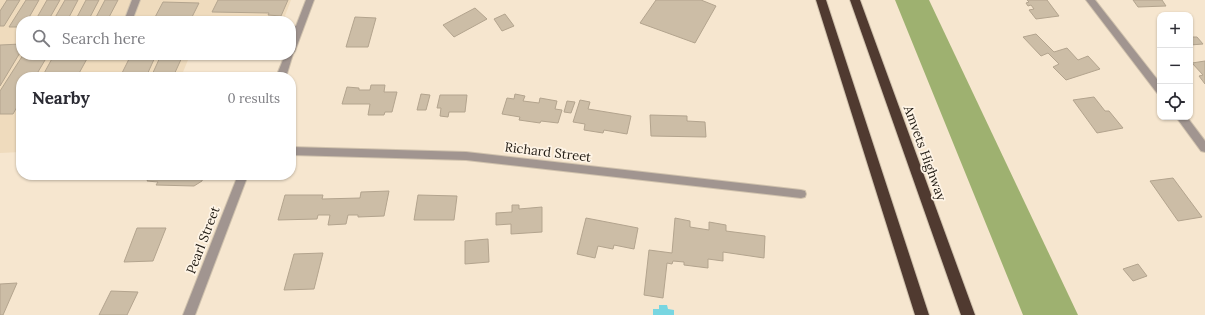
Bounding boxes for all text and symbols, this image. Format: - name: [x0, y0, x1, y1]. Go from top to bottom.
- map controls: [1157, 12, 1193, 120]
- button: +: [1157, 12, 1193, 48]
- search box: [16, 16, 296, 60]
- icon: search: [30, 27, 52, 49]
- text: Search here: [62, 29, 145, 48]
- button: −: [1157, 48, 1193, 84]
- button: locate: [1157, 84, 1193, 120]
- text: Nearby: [32, 87, 90, 109]
- text: 0 results: [228, 90, 280, 107]
- street label: Amvets Highway: [900, 102, 950, 203]
- street label: Richard Street: [504, 138, 592, 166]
- street label: Pearl Street: [182, 204, 224, 276]

